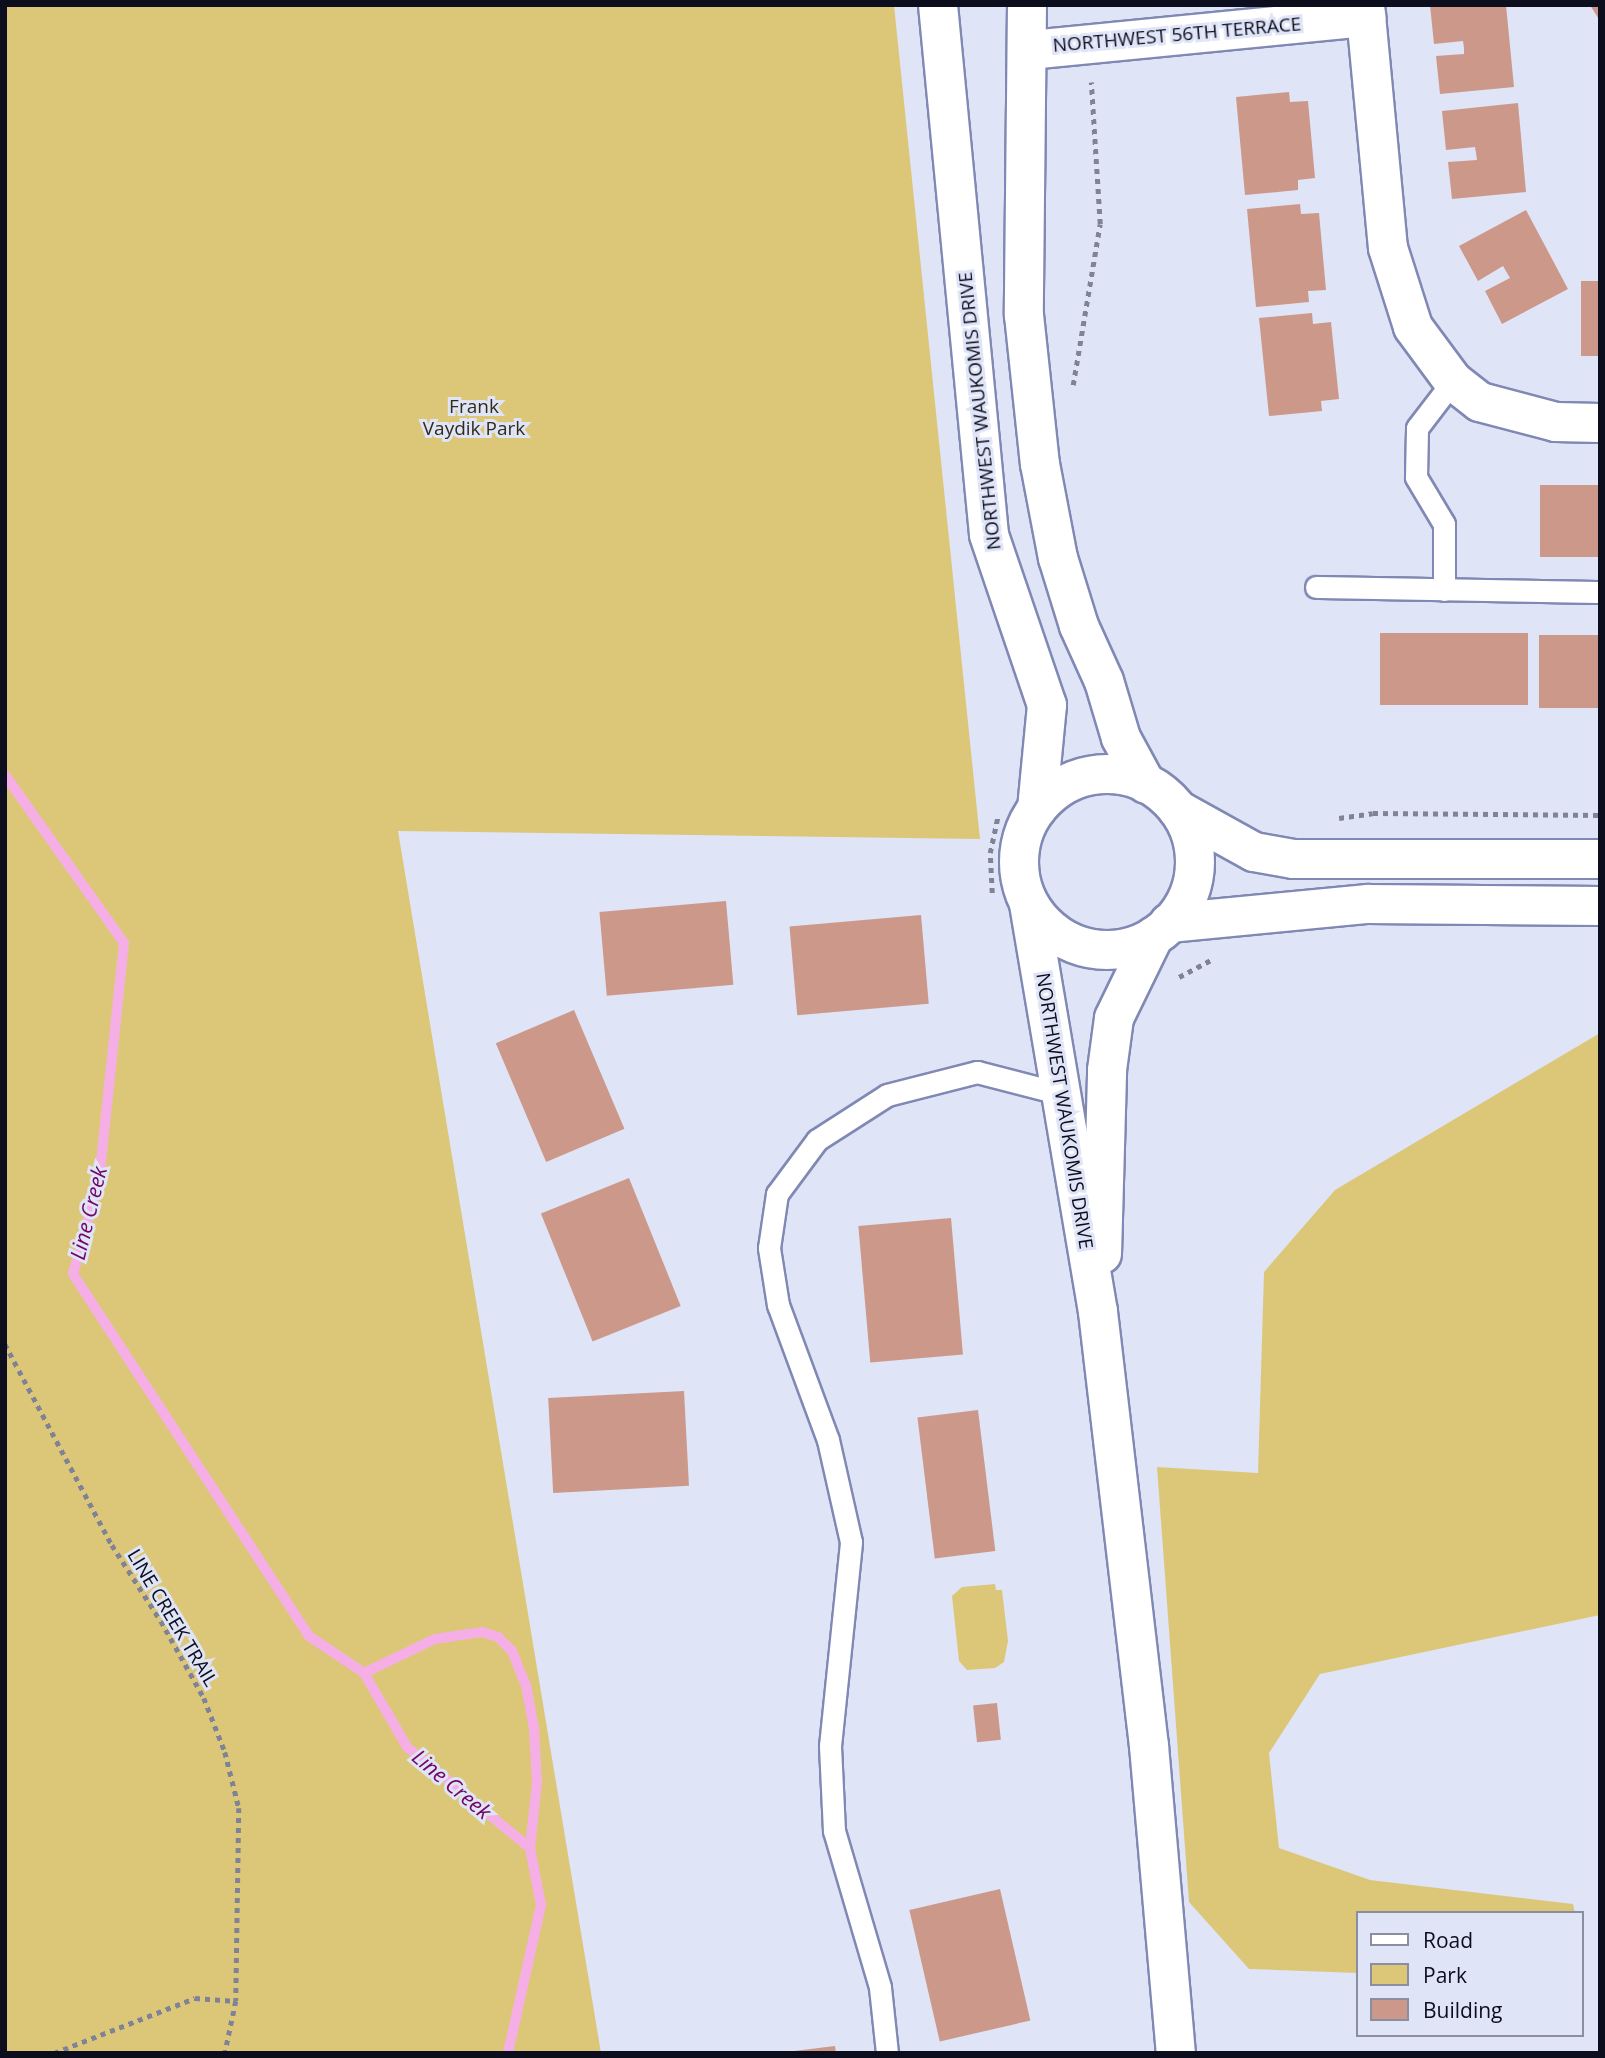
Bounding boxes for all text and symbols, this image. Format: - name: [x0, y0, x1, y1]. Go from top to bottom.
- street label: NORTHWEST 56TH TERRACE: [1052, 13, 1302, 57]
- street label: NORTHWEST WAUKOMIS DRIVE: [954, 271, 1006, 551]
- park label: Frank Vaydik Park: [423, 396, 525, 440]
- street label: NORTHWEST WAUKOMIS DRIVE: [1031, 971, 1097, 1251]
- water label: Line Creek: [64, 1164, 112, 1262]
- street label: LINE CREEK TRAIL: [122, 1545, 222, 1691]
- water label: Line Creek: [407, 1744, 497, 1824]
- legend: [1356, 1911, 1584, 2037]
- text: Road: [1423, 1926, 1473, 1954]
- text: Park: [1423, 1961, 1467, 1989]
- text: Building: [1423, 1996, 1502, 2024]

